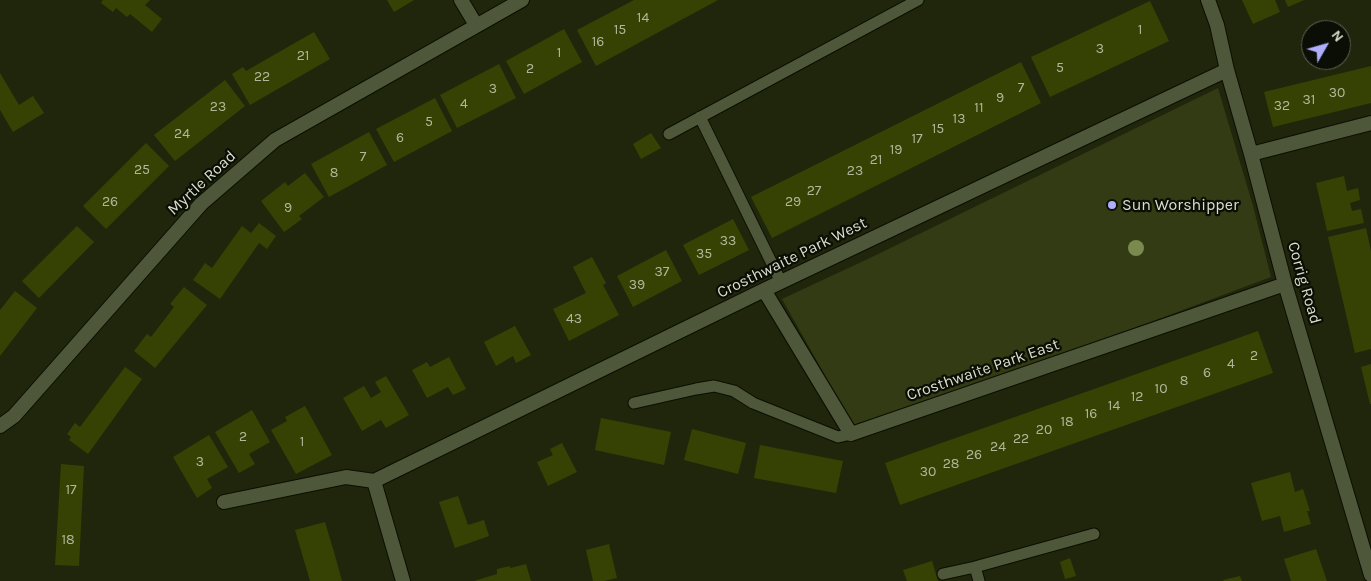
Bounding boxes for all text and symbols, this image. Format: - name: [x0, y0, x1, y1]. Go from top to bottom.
- house number: 14: [637, 10, 649, 26]
- north arrow: [1301, 20, 1351, 70]
- house number: 15: [614, 22, 626, 38]
- house number: 1: [1138, 22, 1142, 38]
- text: N: [1328, 27, 1347, 45]
- house number: 16: [592, 34, 604, 50]
- house number: 3: [1096, 41, 1104, 57]
- house number: 1: [557, 45, 561, 61]
- house number: 21: [297, 48, 309, 64]
- house number: 5: [1056, 60, 1064, 76]
- house number: 2: [526, 61, 534, 77]
- house number: 22: [254, 69, 270, 85]
- house number: 7: [1018, 80, 1024, 96]
- house number: 3: [489, 81, 497, 97]
- house number: 30: [1329, 85, 1345, 101]
- house number: 9: [996, 90, 1004, 106]
- house number: 31: [1303, 92, 1315, 108]
- house number: 4: [460, 96, 468, 112]
- house number: 32: [1274, 98, 1290, 114]
- house number: 23: [210, 99, 226, 115]
- house number: 11: [974, 100, 984, 116]
- house number: 13: [953, 111, 965, 127]
- house number: 5: [425, 114, 433, 130]
- house number: 15: [932, 121, 944, 137]
- house number: 24: [174, 126, 190, 142]
- house number: 6: [396, 130, 404, 146]
- house number: 17: [911, 131, 923, 147]
- house number: 19: [890, 142, 902, 158]
- street label: Myrtle Road: [164, 147, 240, 219]
- house number: 7: [360, 149, 366, 165]
- house number: 21: [870, 152, 882, 168]
- house number: 25: [134, 162, 150, 178]
- house number: 23: [847, 163, 863, 179]
- house number: 8: [330, 165, 338, 181]
- house number: 27: [807, 183, 821, 199]
- house number: 26: [102, 194, 118, 210]
- house number: 29: [785, 194, 801, 210]
- place label: Sun Worshipper: [1122, 195, 1239, 215]
- marker: Sun Worshipper: [1106, 199, 1118, 211]
- house number: 9: [284, 200, 292, 216]
- street label: Crosthwaite Park West: [714, 213, 870, 303]
- house number: 33: [720, 233, 736, 249]
- street label: Corrig Road: [1283, 240, 1325, 326]
- house number: 35: [696, 246, 712, 262]
- house number: 37: [655, 264, 669, 280]
- house number: 39: [629, 277, 645, 293]
- house number: 43: [566, 311, 582, 327]
- street label: Crosthwaite Park East: [904, 335, 1062, 405]
- house number: 2: [1250, 348, 1258, 364]
- house number: 4: [1227, 356, 1235, 372]
- house number: 6: [1203, 365, 1211, 381]
- house number: 8: [1180, 373, 1188, 389]
- house number: 10: [1155, 381, 1167, 397]
- house number: 12: [1131, 389, 1143, 405]
- house number: 14: [1108, 398, 1120, 414]
- house number: 16: [1085, 406, 1097, 422]
- house number: 18: [1060, 414, 1074, 430]
- house number: 20: [1036, 422, 1052, 438]
- house number: 2: [239, 429, 247, 445]
- house number: 22: [1013, 431, 1029, 447]
- house number: 1: [300, 434, 304, 450]
- house number: 24: [990, 439, 1006, 455]
- house number: 26: [966, 447, 982, 463]
- house number: 3: [196, 454, 204, 470]
- house number: 28: [943, 456, 959, 472]
- house number: 30: [920, 464, 936, 480]
- house number: 17: [65, 482, 77, 498]
- house number: 18: [61, 532, 75, 548]

